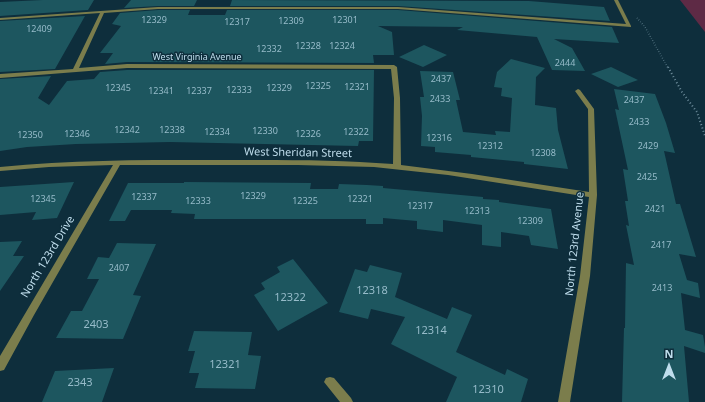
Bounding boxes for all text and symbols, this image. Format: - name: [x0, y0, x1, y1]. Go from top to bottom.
- house number: 12329: [141, 15, 167, 25]
- house number: 12301: [332, 15, 358, 25]
- house number: 12309: [278, 16, 304, 26]
- house number: 12317: [224, 17, 250, 27]
- house number: 12409: [26, 24, 52, 34]
- house number: 12328: [295, 41, 321, 51]
- house number: 12324: [329, 41, 355, 51]
- house number: 12332: [256, 44, 282, 54]
- street label: West Virginia Avenue: [152, 52, 242, 62]
- house number: 2444: [555, 58, 575, 68]
- house number: 2437: [431, 74, 451, 84]
- house number: 12325: [305, 81, 331, 91]
- house number: 12321: [344, 82, 370, 92]
- house number: 12345: [105, 83, 131, 93]
- house number: 12329: [266, 83, 292, 93]
- house number: 12333: [226, 85, 252, 95]
- house number: 12341: [148, 86, 174, 96]
- house number: 12337: [186, 86, 212, 96]
- house number: 2433: [430, 94, 450, 104]
- house number: 2437: [624, 95, 644, 105]
- house number: 2433: [629, 117, 649, 127]
- house number: 12342: [114, 125, 140, 135]
- house number: 12338: [159, 125, 185, 135]
- house number: 12330: [252, 126, 278, 136]
- house number: 12334: [204, 127, 230, 137]
- house number: 12322: [343, 127, 369, 137]
- house number: 12346: [64, 129, 90, 139]
- house number: 12326: [295, 129, 321, 139]
- house number: 12350: [17, 130, 43, 140]
- house number: 12316: [426, 133, 452, 143]
- house number: 12312: [477, 141, 503, 151]
- house number: 2429: [638, 141, 658, 151]
- street label: West Sheridan Street: [244, 145, 352, 161]
- house number: 12308: [530, 148, 556, 158]
- house number: 2425: [637, 172, 657, 182]
- house number: 12329: [240, 191, 266, 201]
- street label: North 123rd Avenue: [563, 191, 587, 297]
- house number: 12337: [131, 192, 157, 202]
- house number: 12345: [30, 194, 56, 204]
- house number: 12321: [347, 194, 373, 204]
- house number: 12333: [185, 196, 211, 206]
- house number: 12325: [292, 196, 318, 206]
- house number: 12317: [407, 201, 433, 211]
- house number: 2421: [645, 204, 665, 214]
- house number: 12313: [464, 206, 490, 216]
- street label: North 123rd Drive: [18, 214, 78, 300]
- house number: 12309: [517, 216, 543, 226]
- house number: 2417: [651, 240, 671, 250]
- house number: 2407: [109, 263, 129, 273]
- house number: 2413: [652, 283, 672, 293]
- house number: 12318: [356, 284, 388, 298]
- house number: 12322: [274, 291, 306, 305]
- house number: 2403: [83, 318, 109, 332]
- house number: 12314: [415, 324, 447, 338]
- north arrow: [649, 346, 689, 386]
- text: N: [665, 346, 673, 361]
- house number: 12321: [209, 358, 241, 372]
- house number: 2343: [67, 376, 93, 390]
- house number: 12310: [472, 383, 504, 397]

